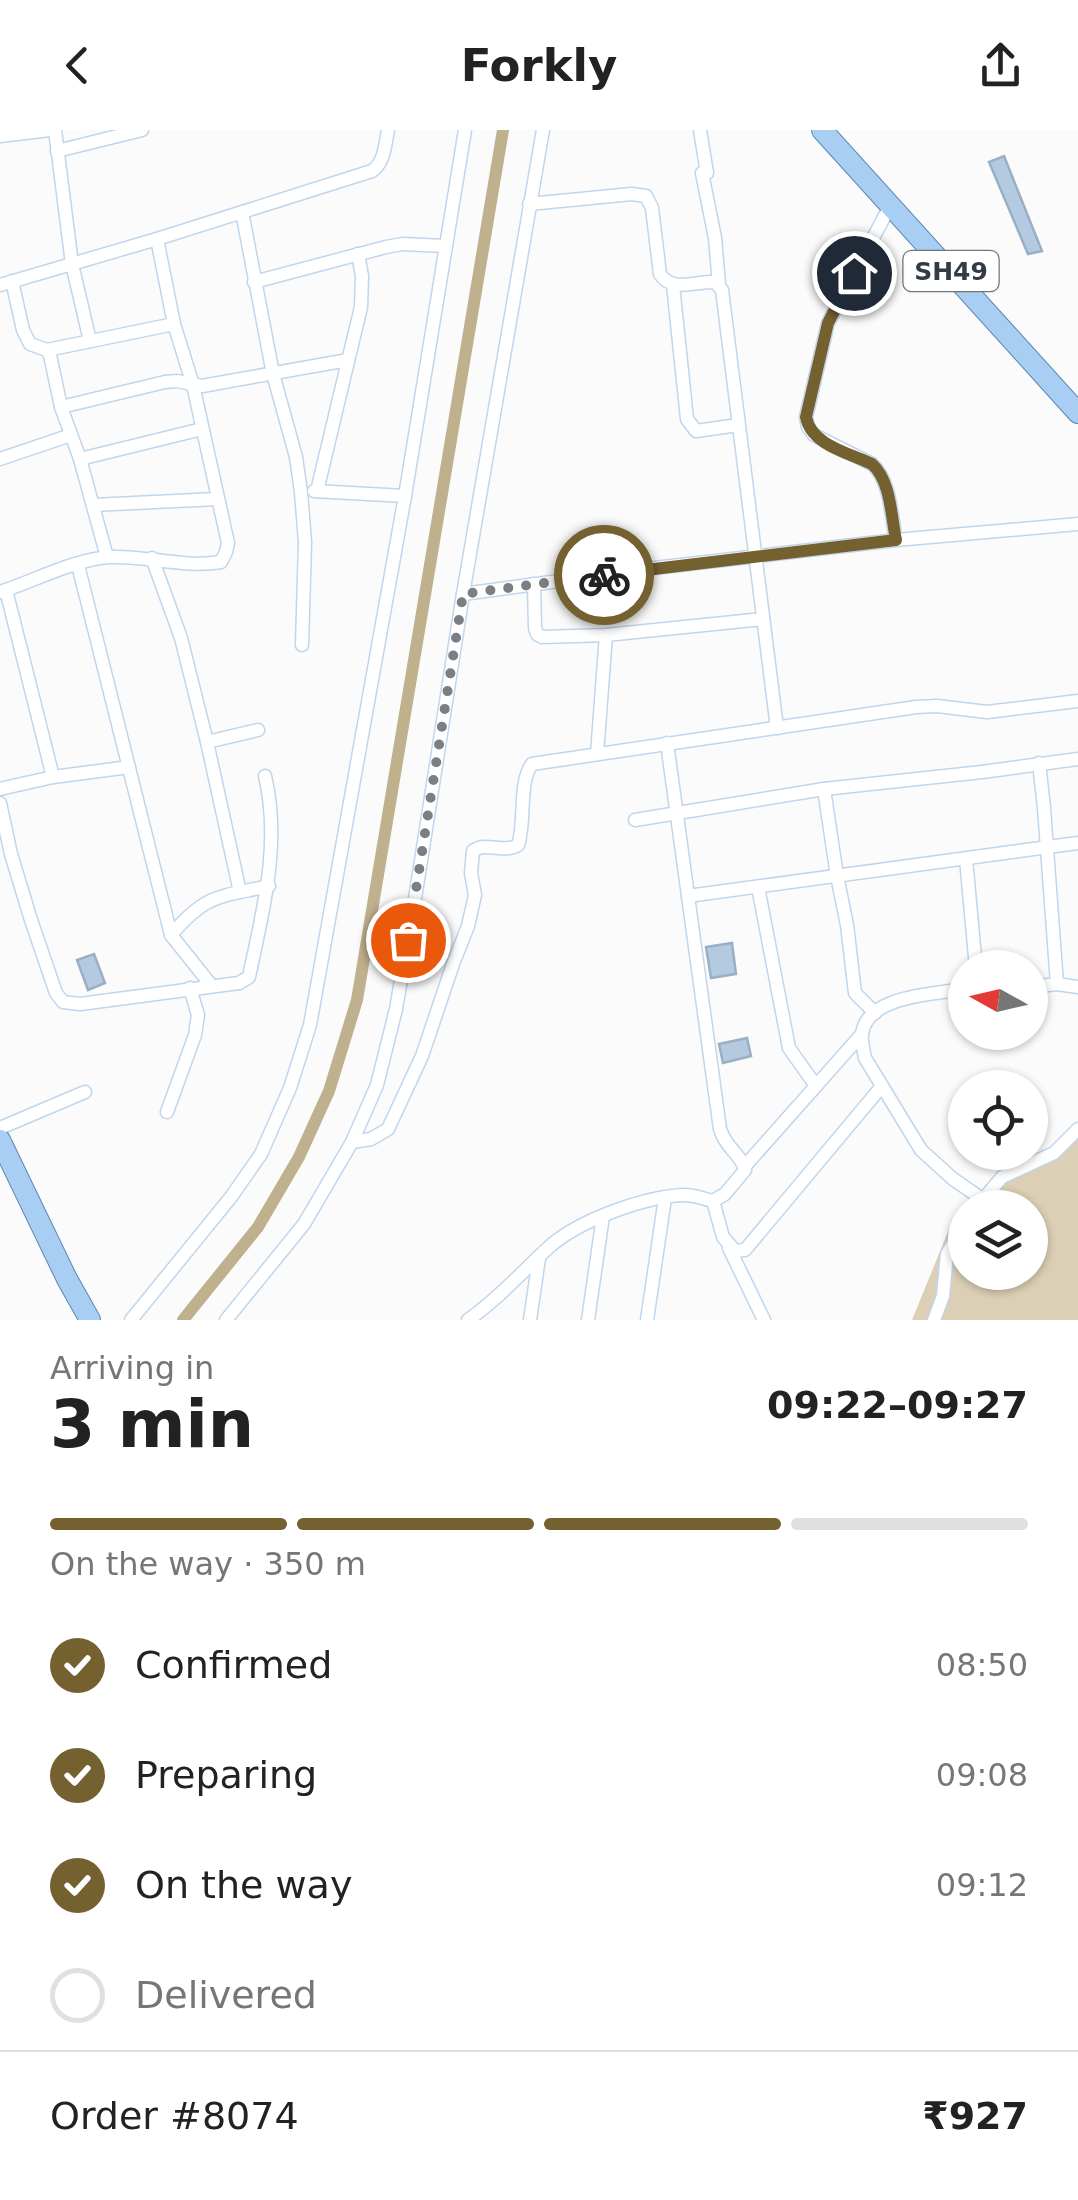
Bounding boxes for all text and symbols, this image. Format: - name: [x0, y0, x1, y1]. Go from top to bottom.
- icon: back: [50, 38, 105, 93]
- icon: share: [973, 38, 1028, 93]
- text: Forkly: [461, 39, 617, 92]
- pin: [812, 231, 897, 316]
- icon: home: [827, 246, 882, 301]
- road number: SH49: [904, 251, 998, 291]
- courier: [554, 525, 654, 625]
- icon: bike: [577, 548, 632, 603]
- pin: [366, 898, 451, 983]
- icon: bag: [381, 913, 436, 968]
- north arrow: [948, 950, 1048, 1050]
- map controls: [948, 950, 1048, 1290]
- button: locate: [948, 1070, 1048, 1170]
- button: layers: [948, 1190, 1048, 1290]
- text: Arriving in: [50, 1349, 214, 1387]
- text: 09:22–09:27: [767, 1383, 1028, 1427]
- text: 3 min: [50, 1387, 254, 1462]
- text: On the way · 350 m: [50, 1545, 366, 1583]
- icon: check: [50, 1638, 105, 1693]
- text: Confirmed: [135, 1643, 332, 1687]
- text: 08:50: [936, 1646, 1028, 1684]
- icon: check: [50, 1748, 105, 1803]
- text: Preparing: [135, 1753, 317, 1797]
- text: 09:08: [936, 1756, 1028, 1794]
- icon: check: [50, 1858, 105, 1913]
- text: On the way: [135, 1863, 352, 1907]
- text: 09:12: [936, 1866, 1028, 1904]
- text: Delivered: [135, 1973, 317, 2017]
- text: Order #8074: [50, 2094, 299, 2138]
- text: ₹927: [922, 2094, 1028, 2138]

